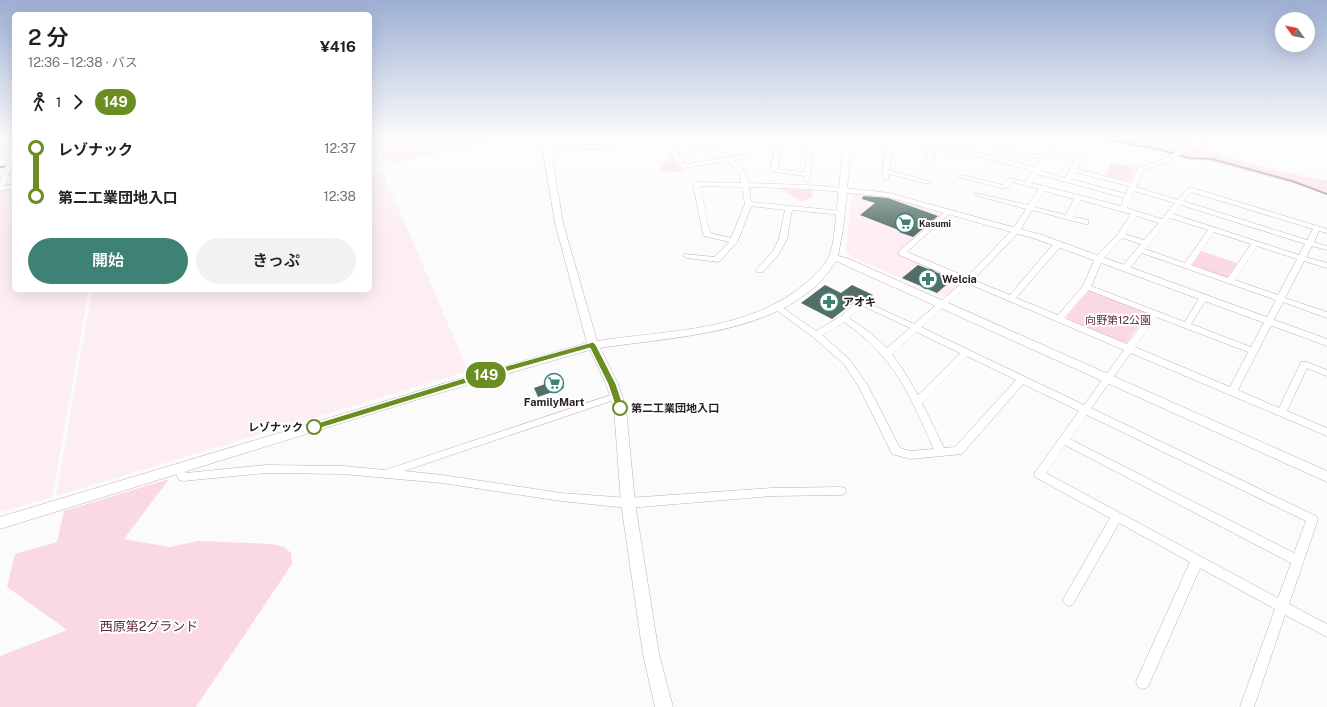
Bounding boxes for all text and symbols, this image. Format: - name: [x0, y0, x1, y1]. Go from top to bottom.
- north arrow: [1275, 12, 1315, 52]
- map controls: [1275, 12, 1315, 52]
- text: 2 分: [28, 24, 69, 50]
- text: ¥416: [320, 38, 356, 55]
- text: 12:36 – 12:38 · バス: [28, 55, 138, 70]
- icon: walk: [28, 91, 50, 113]
- icon: forward: [67, 91, 89, 113]
- text: 149: [103, 94, 128, 110]
- text: 1: [56, 95, 61, 110]
- text: レゾナック: [58, 141, 133, 158]
- text: 12:37: [324, 141, 356, 156]
- text: 第二工業団地入口: [58, 189, 178, 206]
- text: 12:38: [324, 189, 356, 204]
- supermarket icon: Kasumi: [894, 212, 916, 234]
- place label: Kasumi: [919, 218, 951, 229]
- button: 開始: [28, 238, 188, 284]
- button: きっぷ: [196, 238, 356, 284]
- pharmacy icon: Welcia: [917, 268, 939, 290]
- place label: Welcia: [942, 273, 977, 285]
- pharmacy icon: アオキ: [818, 291, 840, 313]
- place label: アオキ: [843, 296, 876, 308]
- park label: 向野第12公園: [1085, 314, 1151, 326]
- line badge: 149: [463, 362, 509, 388]
- text: 149: [474, 367, 498, 383]
- supermarket icon: FamilyMart: [543, 372, 565, 394]
- place label: FamilyMart: [524, 396, 585, 408]
- marker: 第二工業団地入口: [612, 400, 628, 416]
- place label: 第二工業団地入口: [631, 402, 719, 414]
- marker: レゾナック: [306, 419, 322, 435]
- place label: レゾナック: [248, 421, 303, 433]
- park label: 西原第2グランド: [100, 619, 198, 634]

